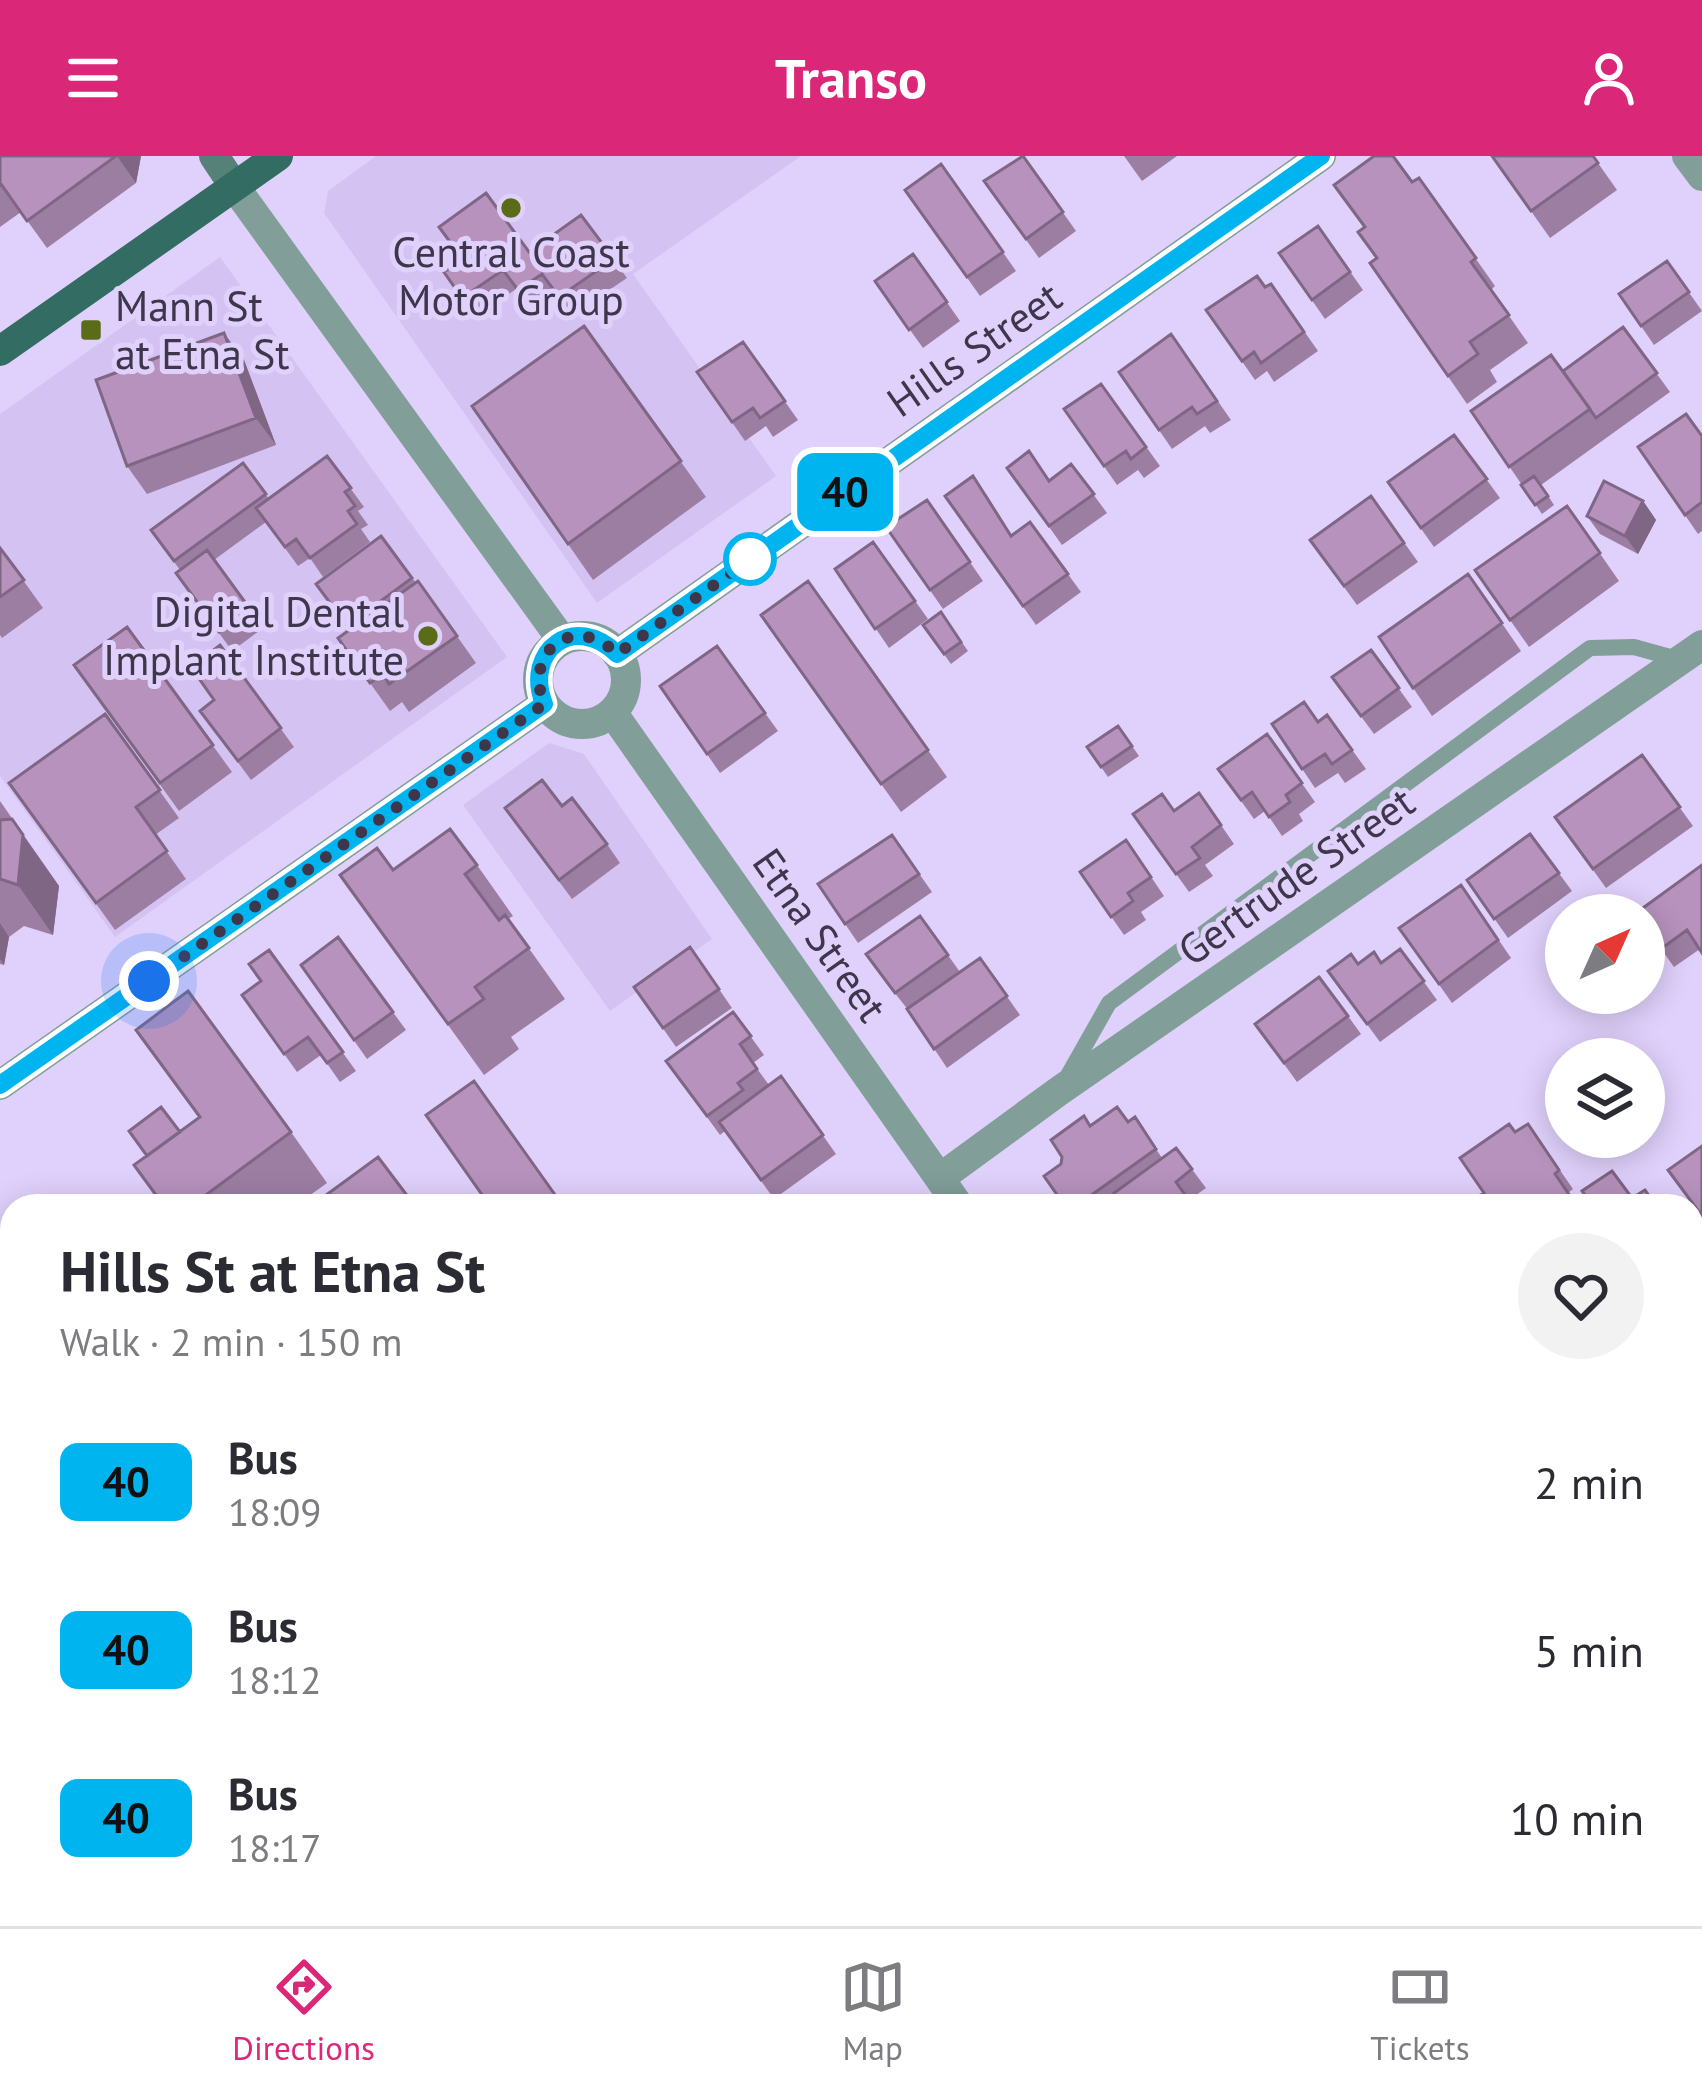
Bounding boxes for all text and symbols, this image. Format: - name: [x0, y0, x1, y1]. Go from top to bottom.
- text: Transo: [775, 43, 927, 113]
- icon: menu: [60, 45, 126, 111]
- icon: person: [1576, 45, 1642, 111]
- marker: Central Coast Motor Group: [498, 195, 524, 221]
- place label: Central Coast Motor Group: [392, 224, 630, 327]
- street label: Hills Street: [876, 269, 1071, 429]
- place label: Mann St at Etna St: [115, 278, 290, 381]
- marker: Mann St at Etna St: [78, 317, 104, 343]
- line badge: 40: [791, 453, 899, 531]
- text: 40: [821, 464, 869, 519]
- unlabelled marker: [725, 534, 775, 584]
- place label: Digital Dental Implant Institute: [103, 584, 404, 687]
- marker: Digital Dental Implant Institute: [415, 623, 441, 649]
- street label: Gertrude Street: [1167, 774, 1425, 977]
- street label: Etna Street: [741, 837, 900, 1032]
- north arrow: [1545, 894, 1665, 1014]
- map controls: [1545, 894, 1665, 1158]
- your location: [119, 951, 179, 1011]
- button: layers: [1545, 1038, 1665, 1158]
- button: heart: [1518, 1233, 1644, 1359]
- text: Hills St at Etna St: [60, 1234, 485, 1308]
- text: Walk · 2 min · 150 m: [60, 1316, 402, 1367]
- text: Bus: [228, 1428, 298, 1486]
- text: 2 min: [1534, 1453, 1644, 1511]
- text: 40: [102, 1454, 150, 1509]
- text: 18:09: [228, 1486, 322, 1537]
- text: Bus: [228, 1596, 298, 1654]
- text: 5 min: [1534, 1621, 1644, 1679]
- text: 40: [102, 1622, 150, 1677]
- text: 18:12: [228, 1654, 322, 1705]
- text: Bus: [228, 1764, 298, 1822]
- text: 10 min: [1510, 1789, 1644, 1847]
- text: 40: [102, 1790, 150, 1845]
- text: 18:17: [228, 1822, 322, 1873]
- tab: Directions: [232, 1954, 375, 2069]
- tab: Map: [840, 1954, 906, 2069]
- tab: Tickets: [1370, 1954, 1470, 2069]

